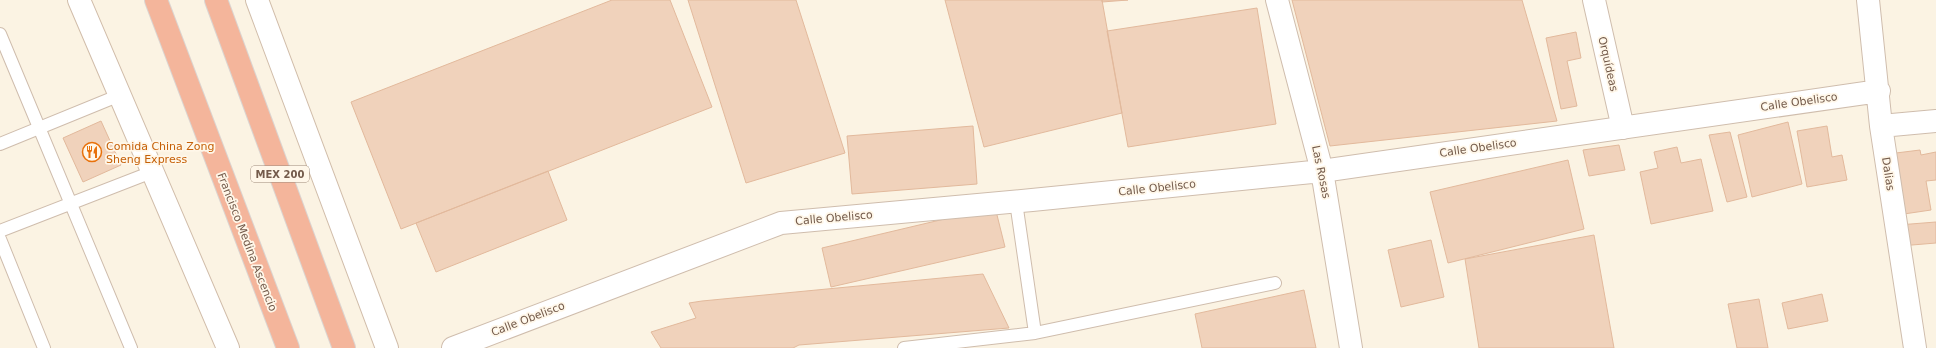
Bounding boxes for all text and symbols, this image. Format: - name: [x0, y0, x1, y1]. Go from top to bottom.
- street label: Orquídeas: [1595, 35, 1621, 93]
- street label: Calle Obelisco: [1760, 90, 1839, 114]
- street label: Calle Obelisco: [1439, 136, 1518, 160]
- place label: Comida China Zong Sheng Express: [106, 140, 215, 166]
- restaurant icon: Comida China Zong Sheng Express: [81, 141, 103, 163]
- street label: Las Rosas: [1309, 144, 1333, 200]
- street label: Dalias: [1879, 156, 1897, 192]
- road number: MEX 200: [251, 166, 309, 182]
- street label: Francisco Medina Ascencio: [215, 171, 280, 313]
- street label: Calle Obelisco: [1118, 177, 1197, 199]
- street label: Calle Obelisco: [795, 208, 874, 228]
- street label: Calle Obelisco: [489, 299, 567, 339]

